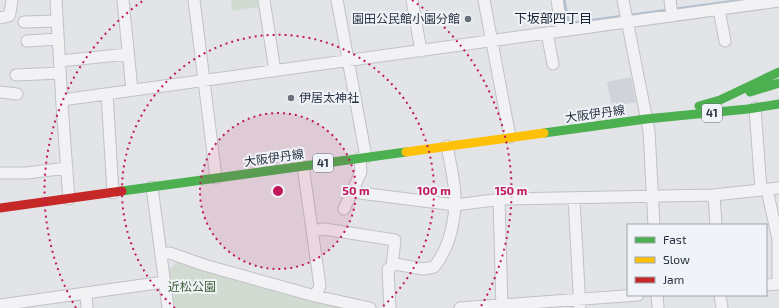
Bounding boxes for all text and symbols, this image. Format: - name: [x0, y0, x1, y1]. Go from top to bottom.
- district label: 下坂部四丁目: [514, 10, 592, 26]
- place label: 園田公民館小園分館: [352, 11, 460, 25]
- marker: 園田公民館小園分館: [463, 14, 473, 24]
- place label: 伊居太神社: [299, 90, 359, 104]
- marker: 伊居太神社: [286, 93, 296, 103]
- street label: 大阪伊丹線: [564, 102, 626, 124]
- road number: 41: [702, 104, 722, 122]
- street label: 大阪伊丹線: [243, 146, 305, 168]
- road number: 41: [313, 154, 333, 172]
- text: 50 m: [342, 183, 370, 197]
- text: 100 m: [417, 183, 451, 197]
- text: 150 m: [495, 183, 527, 197]
- centre of rings: [271, 184, 285, 198]
- legend: [627, 224, 767, 296]
- text: Fast: [663, 232, 687, 246]
- text: Slow: [663, 252, 690, 266]
- text: Jam: [663, 272, 684, 286]
- park label: 近松公園: [168, 279, 216, 293]

